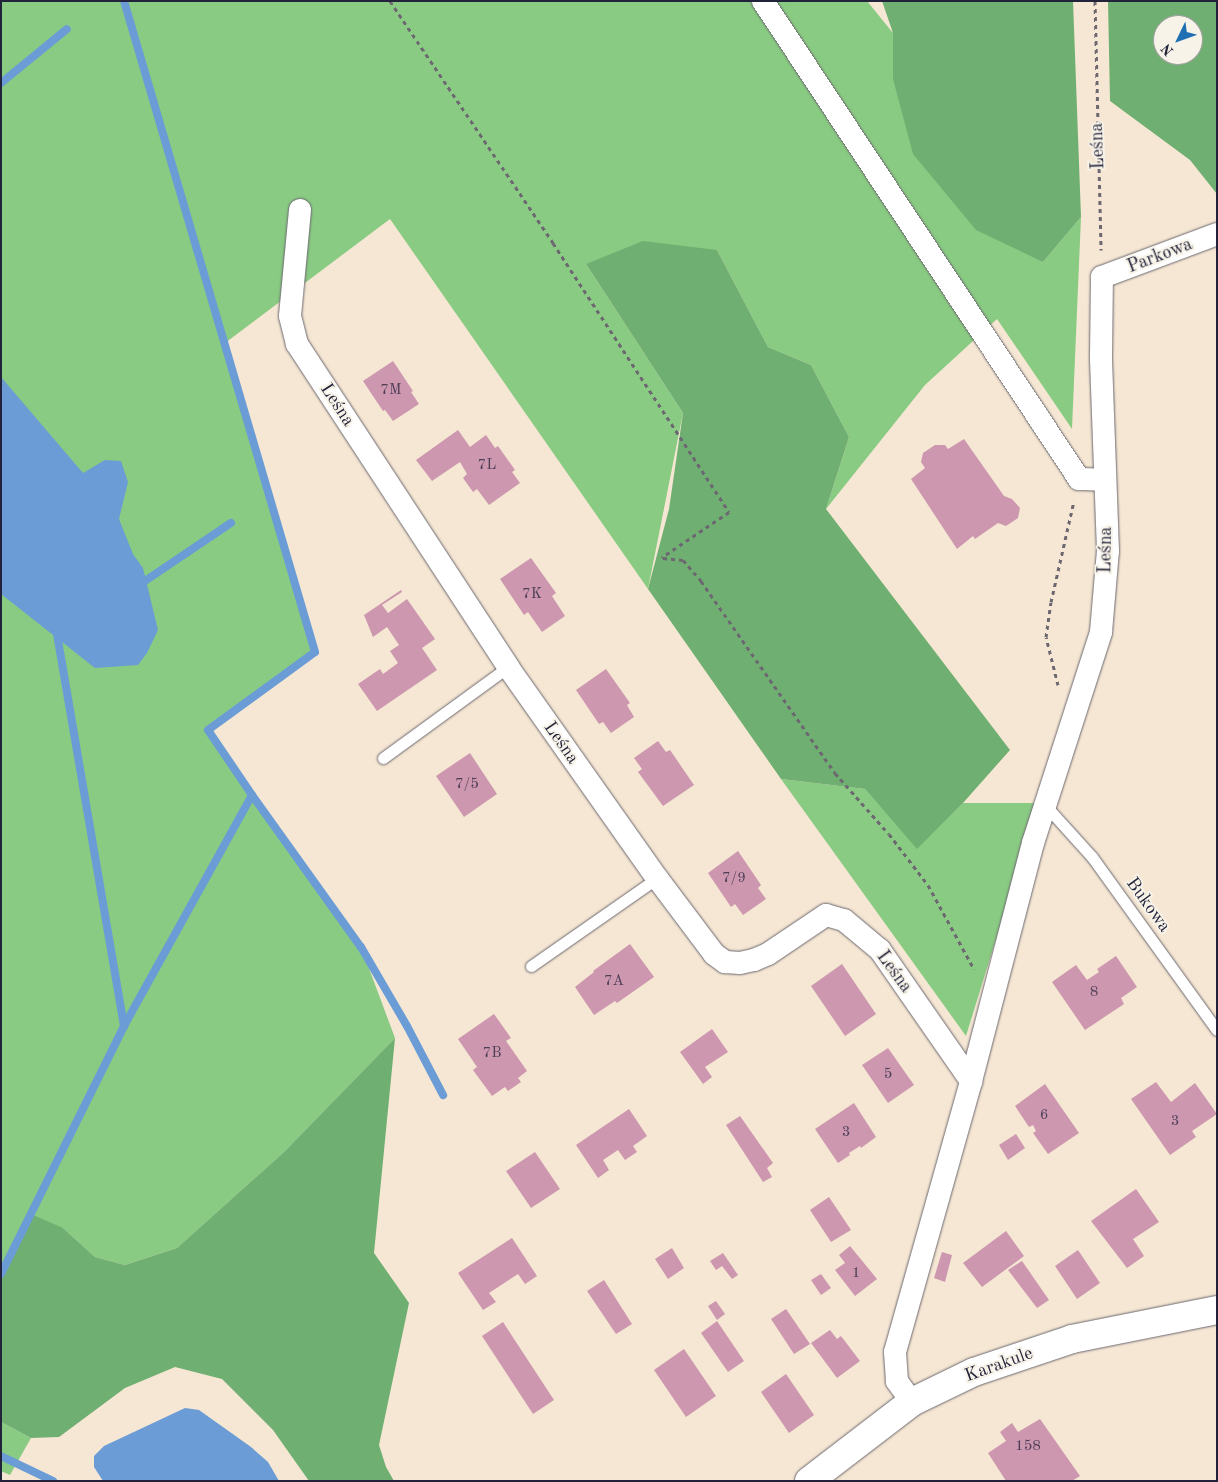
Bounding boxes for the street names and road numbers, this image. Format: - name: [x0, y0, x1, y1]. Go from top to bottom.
- street label: Leśna: [1086, 122, 1110, 170]
- street label: Parkowa: [1124, 234, 1196, 278]
- street label: Leśna: [315, 380, 359, 430]
- street label: Leśna: [1095, 526, 1117, 574]
- street label: Leśna: [539, 718, 583, 768]
- street label: Bukowa: [1121, 873, 1175, 937]
- street label: Leśna: [872, 947, 916, 997]
- street label: Karakule: [962, 1343, 1036, 1387]

